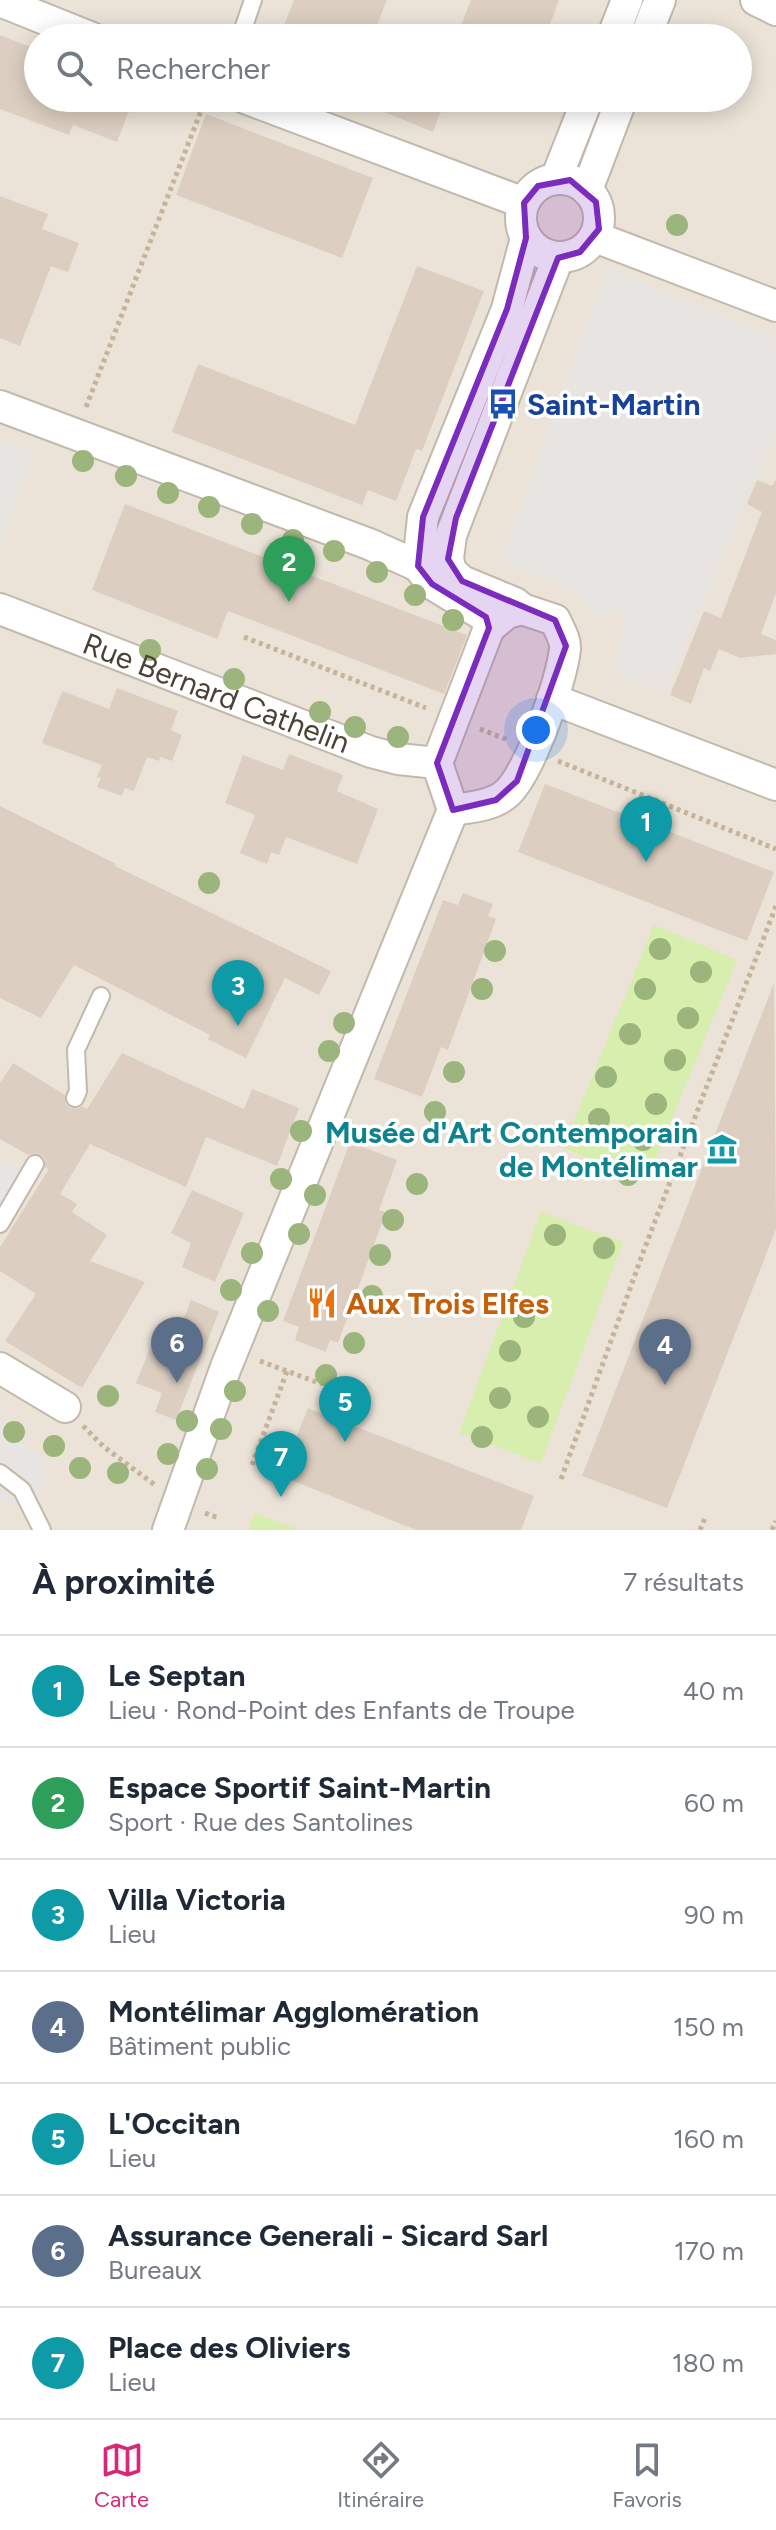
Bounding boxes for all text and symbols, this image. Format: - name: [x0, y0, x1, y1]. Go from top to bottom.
- search box: [24, 24, 752, 112]
- icon: search: [52, 46, 96, 90]
- text: Rechercher: [116, 50, 270, 87]
- place label: Saint-Martin: [527, 386, 700, 423]
- bus stop icon: Saint-Martin: [486, 387, 520, 421]
- pin: 2: [263, 536, 315, 602]
- street label: Rue Bernard Cathelin: [78, 624, 355, 761]
- your location: [516, 710, 556, 750]
- pin: 1: [620, 796, 672, 862]
- pin: 3: [212, 960, 264, 1026]
- place label: Musée d'Art Contemporain de Montélimar: [325, 1114, 698, 1185]
- museum icon: Musée d'Art Contemporain de Montélimar: [705, 1132, 739, 1166]
- place label: Aux Trois Elfes: [346, 1285, 549, 1322]
- restaurant icon: Aux Trois Elfes: [305, 1286, 339, 1320]
- pin: 6: [151, 1317, 203, 1383]
- pin: 4: [639, 1319, 691, 1385]
- pin: 5: [319, 1376, 371, 1442]
- pin: 7: [255, 1431, 307, 1497]
- text: À proximité: [32, 1562, 215, 1603]
- text: 7 résultats: [623, 1566, 744, 1598]
- text: Le Septan: [108, 1657, 246, 1694]
- text: 1: [53, 1675, 63, 1707]
- text: 40 m: [683, 1675, 744, 1707]
- text: Lieu · Rond-Point des Enfants de Troupe: [108, 1694, 575, 1726]
- text: Espace Sportif Saint-Martin: [108, 1769, 491, 1806]
- text: 2: [50, 1787, 66, 1819]
- text: 60 m: [684, 1787, 744, 1819]
- text: Sport · Rue des Santolines: [108, 1806, 413, 1838]
- text: Villa Victoria: [108, 1881, 286, 1918]
- text: 3: [51, 1899, 65, 1931]
- text: 90 m: [684, 1899, 744, 1931]
- text: Lieu: [108, 1918, 156, 1950]
- text: Montélimar Agglomération: [108, 1993, 479, 2030]
- text: 4: [50, 2011, 66, 2043]
- text: 150 m: [673, 2011, 744, 2043]
- text: Bâtiment public: [108, 2030, 291, 2062]
- text: L'Occitan: [108, 2105, 241, 2142]
- text: 5: [50, 2123, 66, 2155]
- text: 160 m: [673, 2123, 744, 2155]
- text: Lieu: [108, 2142, 156, 2174]
- text: Assurance Generali - Sicard Sarl: [108, 2217, 548, 2254]
- text: 6: [50, 2235, 66, 2267]
- text: 170 m: [674, 2235, 744, 2267]
- text: Bureaux: [108, 2254, 202, 2286]
- text: Place des Oliviers: [108, 2329, 351, 2366]
- text: 7: [51, 2347, 65, 2379]
- text: 180 m: [672, 2347, 744, 2379]
- text: Lieu: [108, 2366, 156, 2398]
- tab: Carte: [94, 2438, 149, 2513]
- tab: Itinéraire: [337, 2438, 424, 2513]
- tab: Favoris: [612, 2438, 682, 2513]

